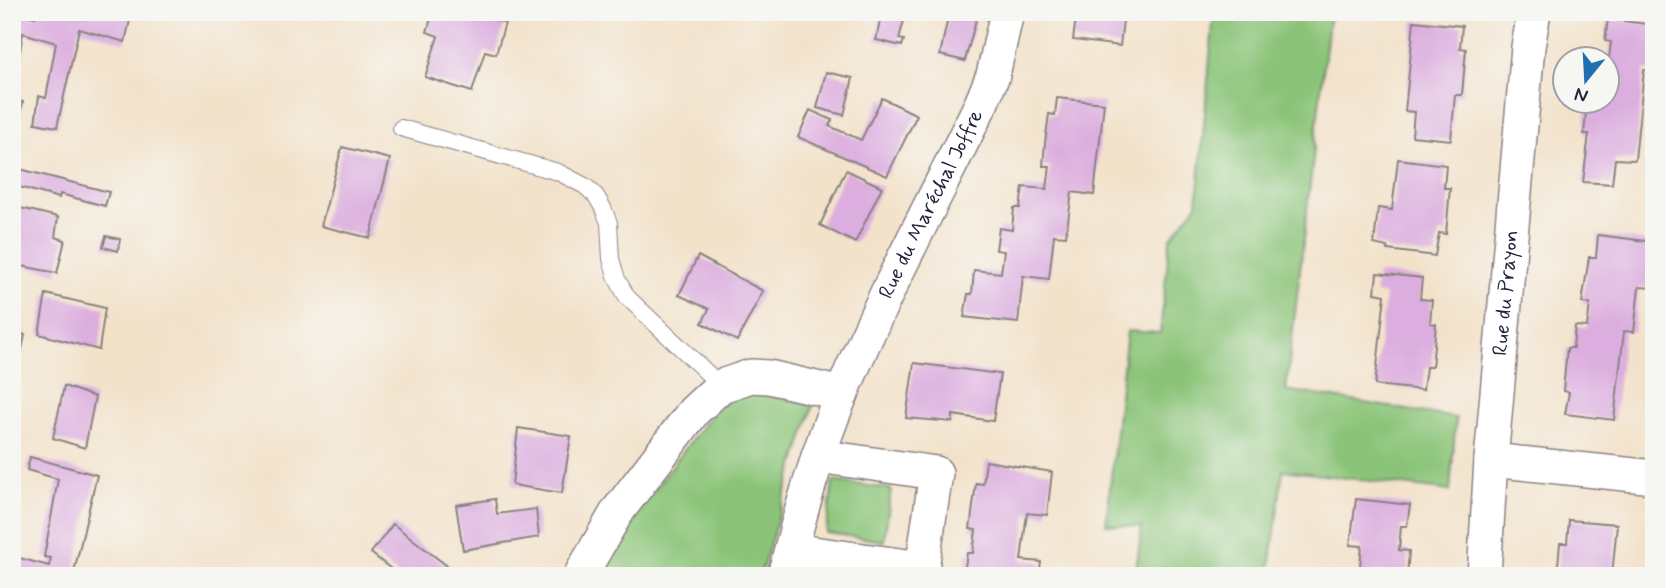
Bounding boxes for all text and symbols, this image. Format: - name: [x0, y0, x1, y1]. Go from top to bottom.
- north arrow: [1550, 46, 1620, 116]
- text: N: [1571, 81, 1591, 109]
- street label: Rue du Maréchal Joffre: [872, 105, 990, 303]
- street label: Rue du Prayon: [1486, 229, 1526, 357]

